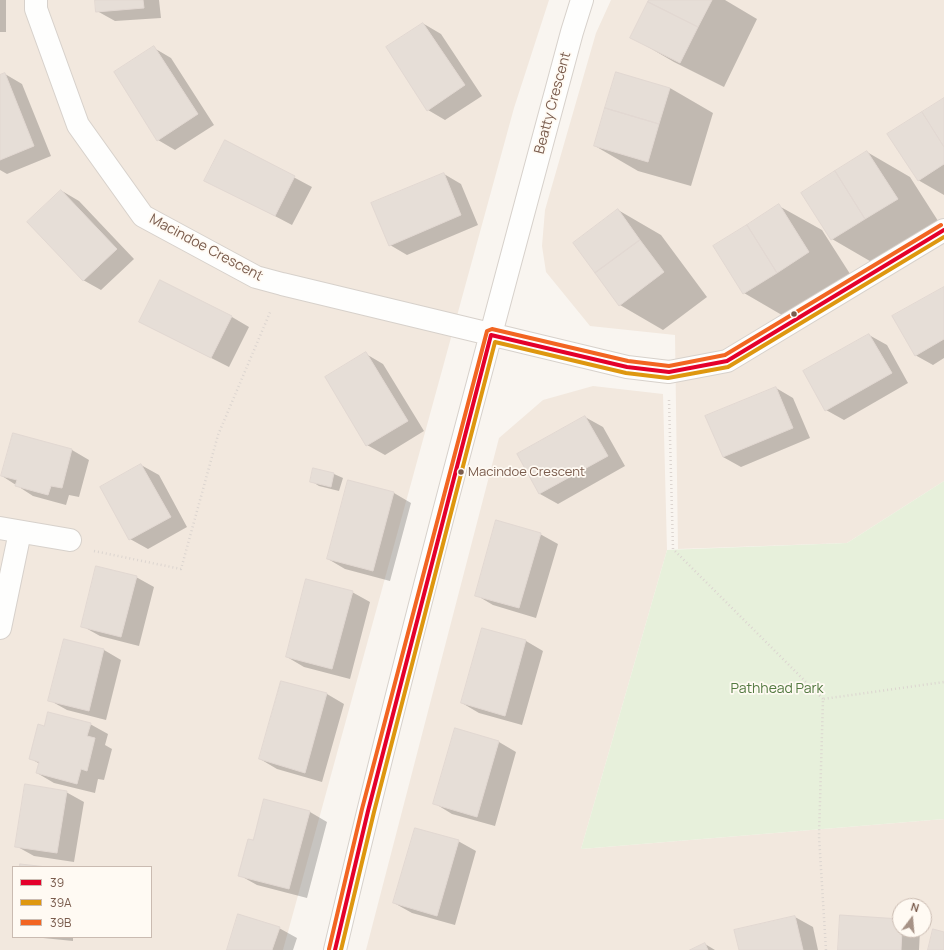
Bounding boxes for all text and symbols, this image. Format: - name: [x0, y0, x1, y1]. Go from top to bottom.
- street label: Beatty Crescent: [531, 50, 575, 156]
- street label: Macindoe Crescent: [146, 211, 266, 285]
- unlabelled marker: [789, 309, 799, 319]
- place label: Macindoe Crescent: [468, 464, 585, 480]
- marker: Macindoe Crescent: [456, 467, 466, 477]
- park label: Pathhead Park: [731, 681, 823, 697]
- legend: [12, 866, 152, 938]
- text: 39: [50, 874, 64, 891]
- text: 39A: [50, 894, 72, 911]
- north arrow: [892, 898, 932, 938]
- text: N: [909, 899, 921, 915]
- text: 39B: [50, 914, 71, 931]

